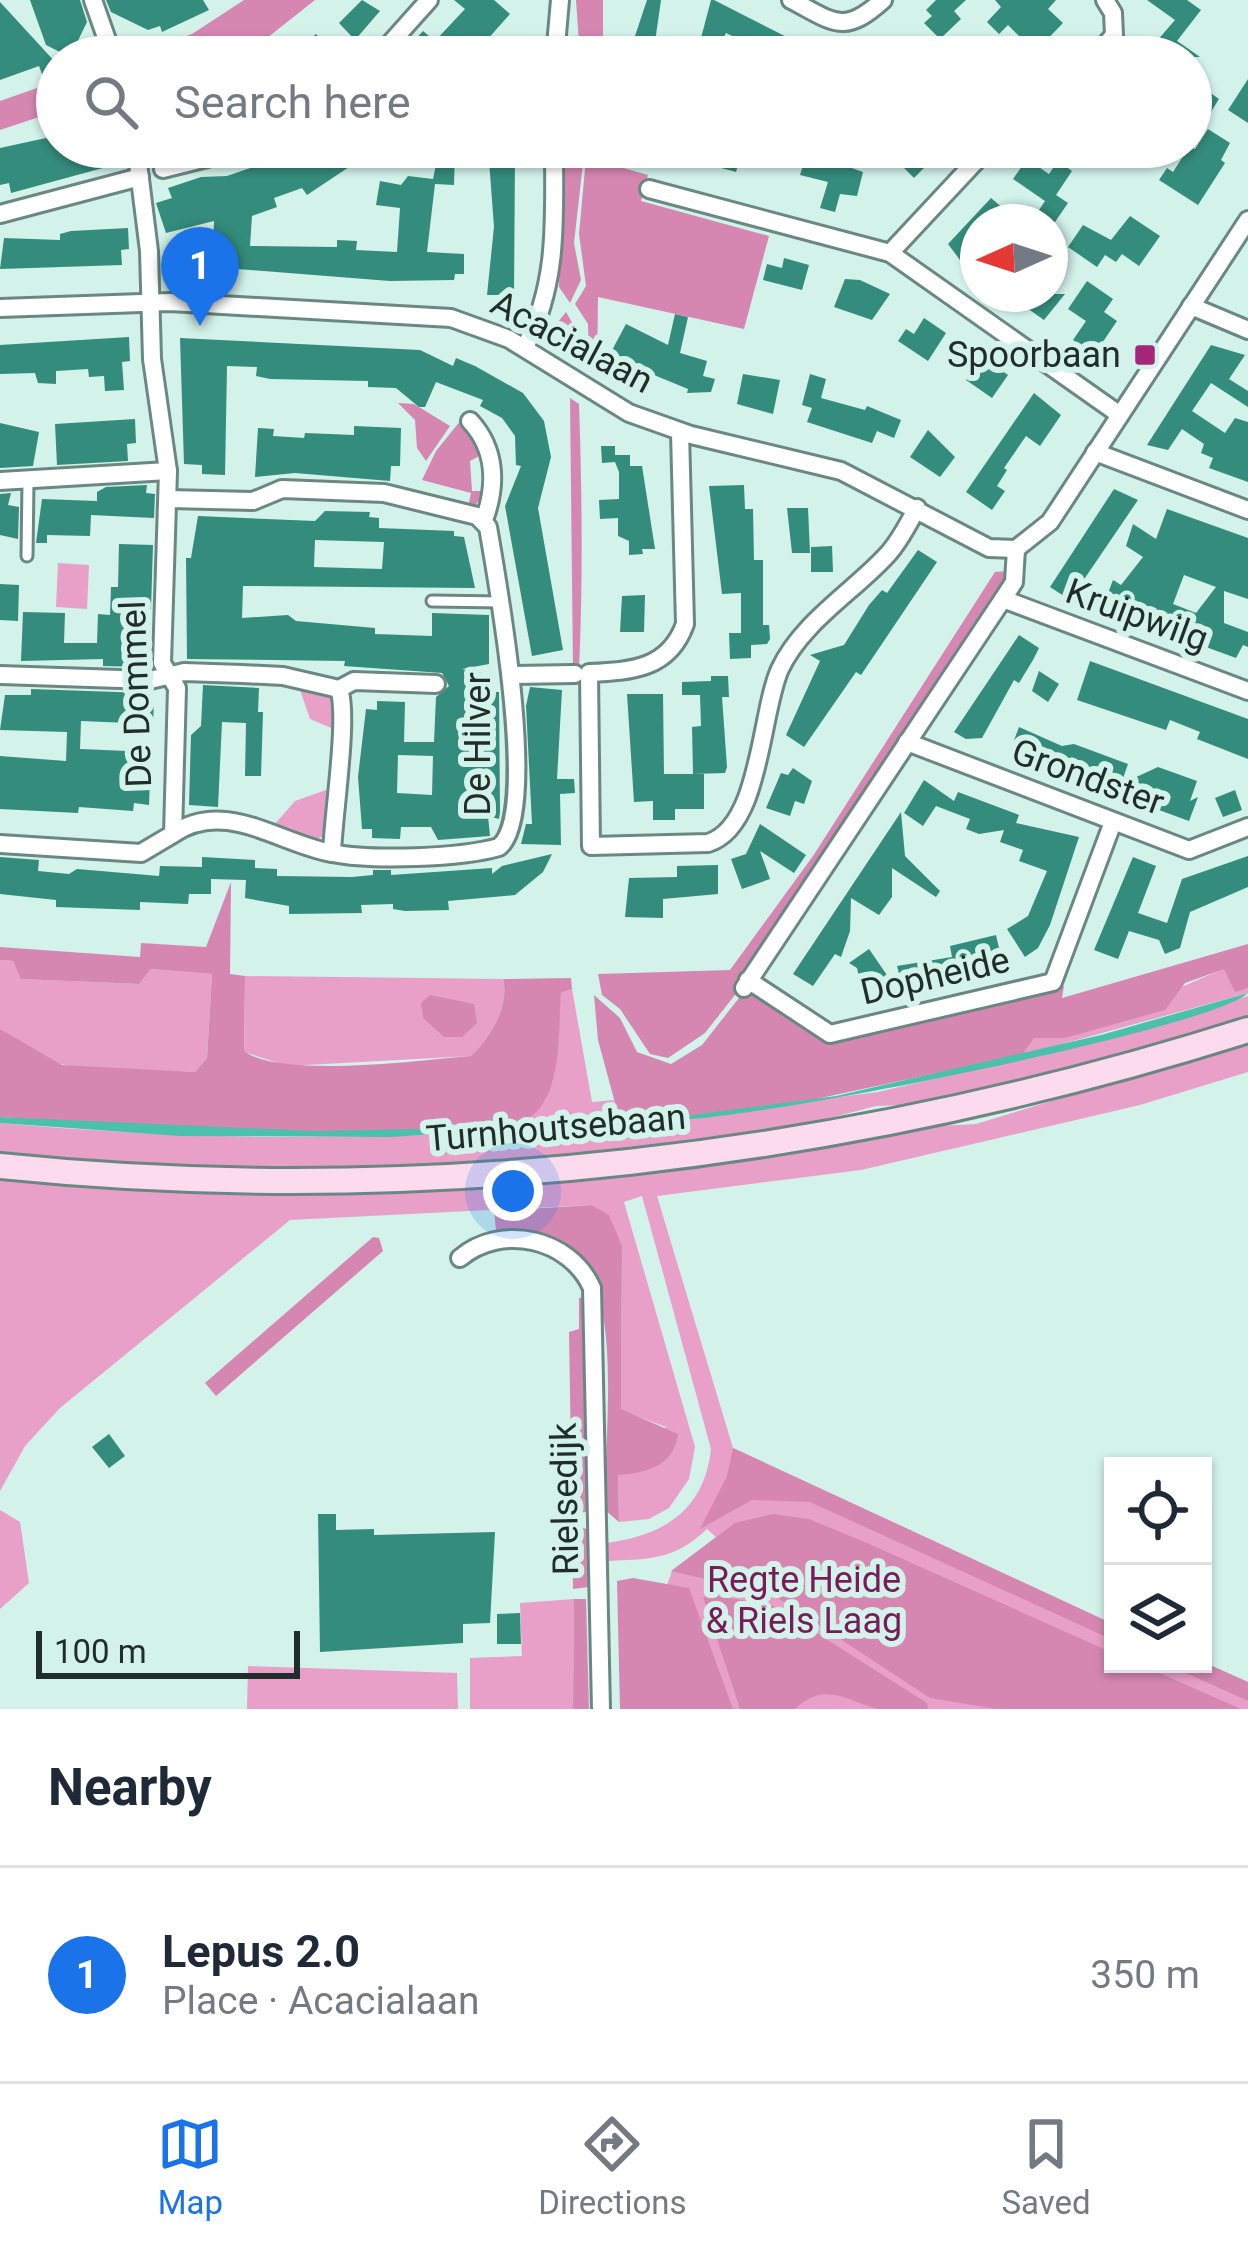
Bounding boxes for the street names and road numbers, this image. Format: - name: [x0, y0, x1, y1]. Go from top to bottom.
- street label: Acacialaan: [484, 282, 660, 402]
- street label: Kruipwilg: [1060, 570, 1214, 660]
- street label: De Dommel: [112, 600, 160, 788]
- street label: De Hilver: [457, 672, 499, 816]
- street label: Grondster: [1006, 730, 1170, 824]
- street label: Dopheide: [856, 939, 1014, 1013]
- street label: Turnhoutsebaan: [424, 1096, 688, 1160]
- street label: Rielsedijk: [543, 1422, 587, 1576]

